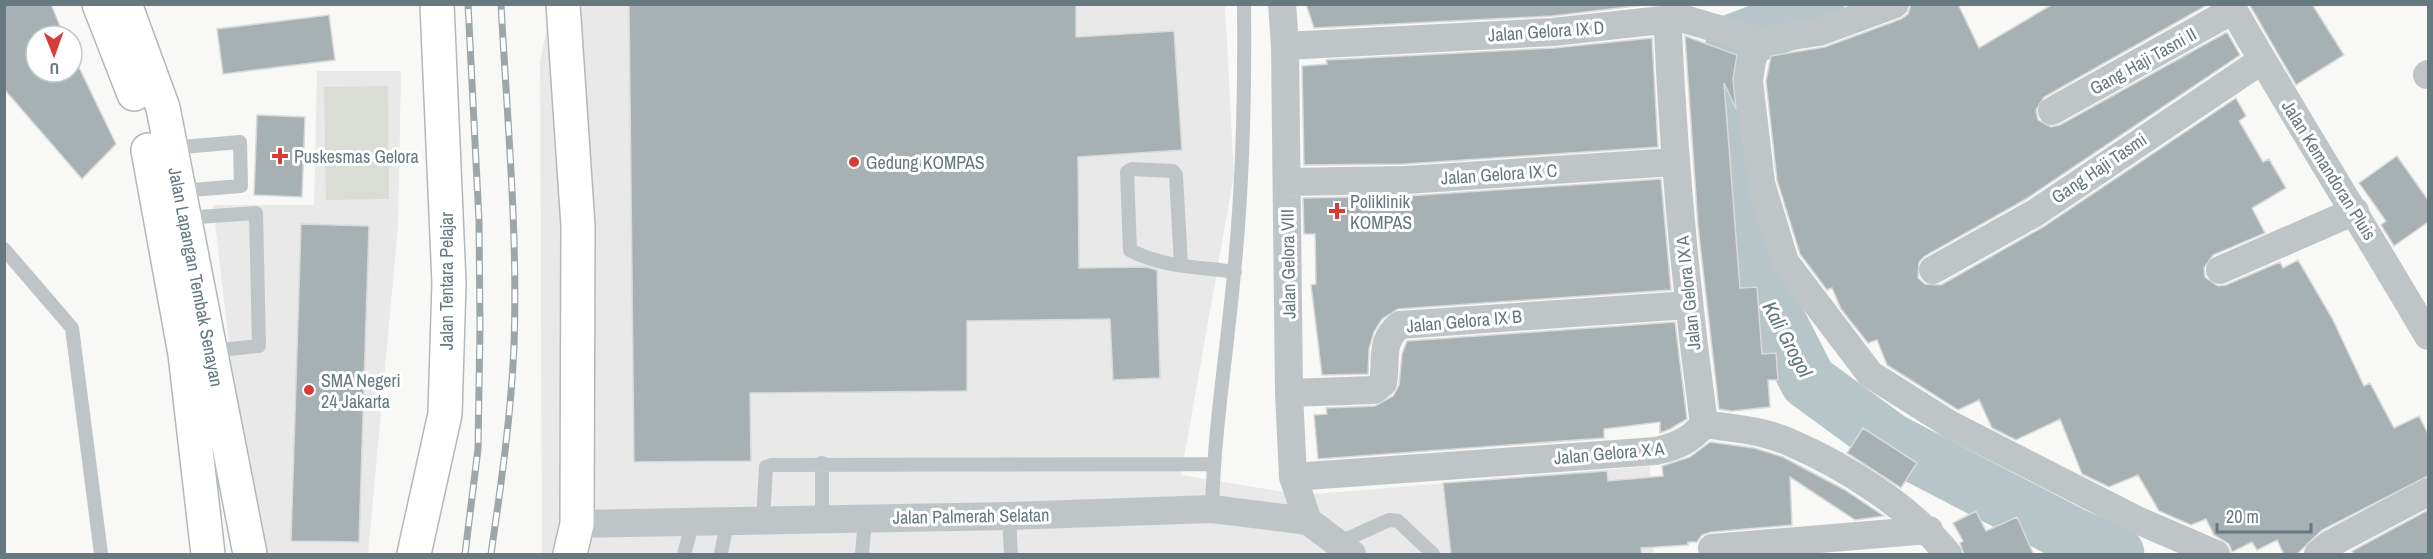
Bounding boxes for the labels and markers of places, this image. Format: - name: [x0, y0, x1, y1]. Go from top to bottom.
- place label: Puskesmas Gelora: [294, 144, 419, 169]
- marker: Puskesmas Gelora: [271, 147, 289, 165]
- place label: Gedung KOMPAS: [866, 150, 985, 175]
- marker: Gedung KOMPAS: [847, 155, 861, 169]
- place label: Poliklinik KOMPAS: [1350, 189, 1412, 235]
- marker: Poliklinik KOMPAS: [1328, 202, 1346, 220]
- place label: SMA Negeri 24 Jakarta: [321, 368, 401, 414]
- marker: SMA Negeri 24 Jakarta: [302, 383, 316, 397]

